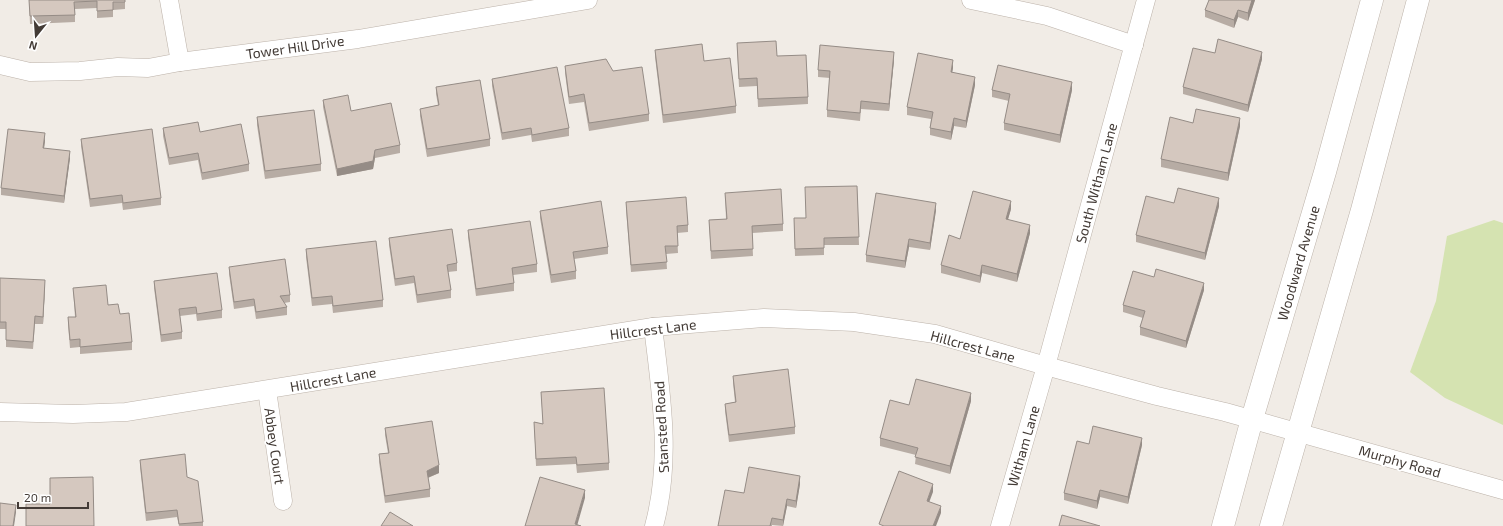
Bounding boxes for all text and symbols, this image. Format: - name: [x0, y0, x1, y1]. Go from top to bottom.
- north arrow: [16, 16, 56, 56]
- street label: Tower Hill Drive: [245, 32, 345, 62]
- text: N: [27, 39, 39, 53]
- street label: South Witham Lane: [1072, 121, 1120, 245]
- street label: Woodward Avenue: [1273, 203, 1323, 323]
- street label: Hillcrest Lane: [609, 315, 697, 343]
- street label: Hillcrest Lane: [929, 327, 1017, 365]
- street label: Hillcrest Lane: [289, 363, 377, 395]
- street label: Stansted Road: [650, 380, 672, 474]
- street label: Witham Lane: [1003, 403, 1043, 489]
- street label: Abbey Court: [261, 407, 289, 485]
- street label: Murphy Road: [1357, 441, 1443, 481]
- scale bar: [18, 484, 88, 510]
- text: 20 m: [24, 490, 51, 504]

